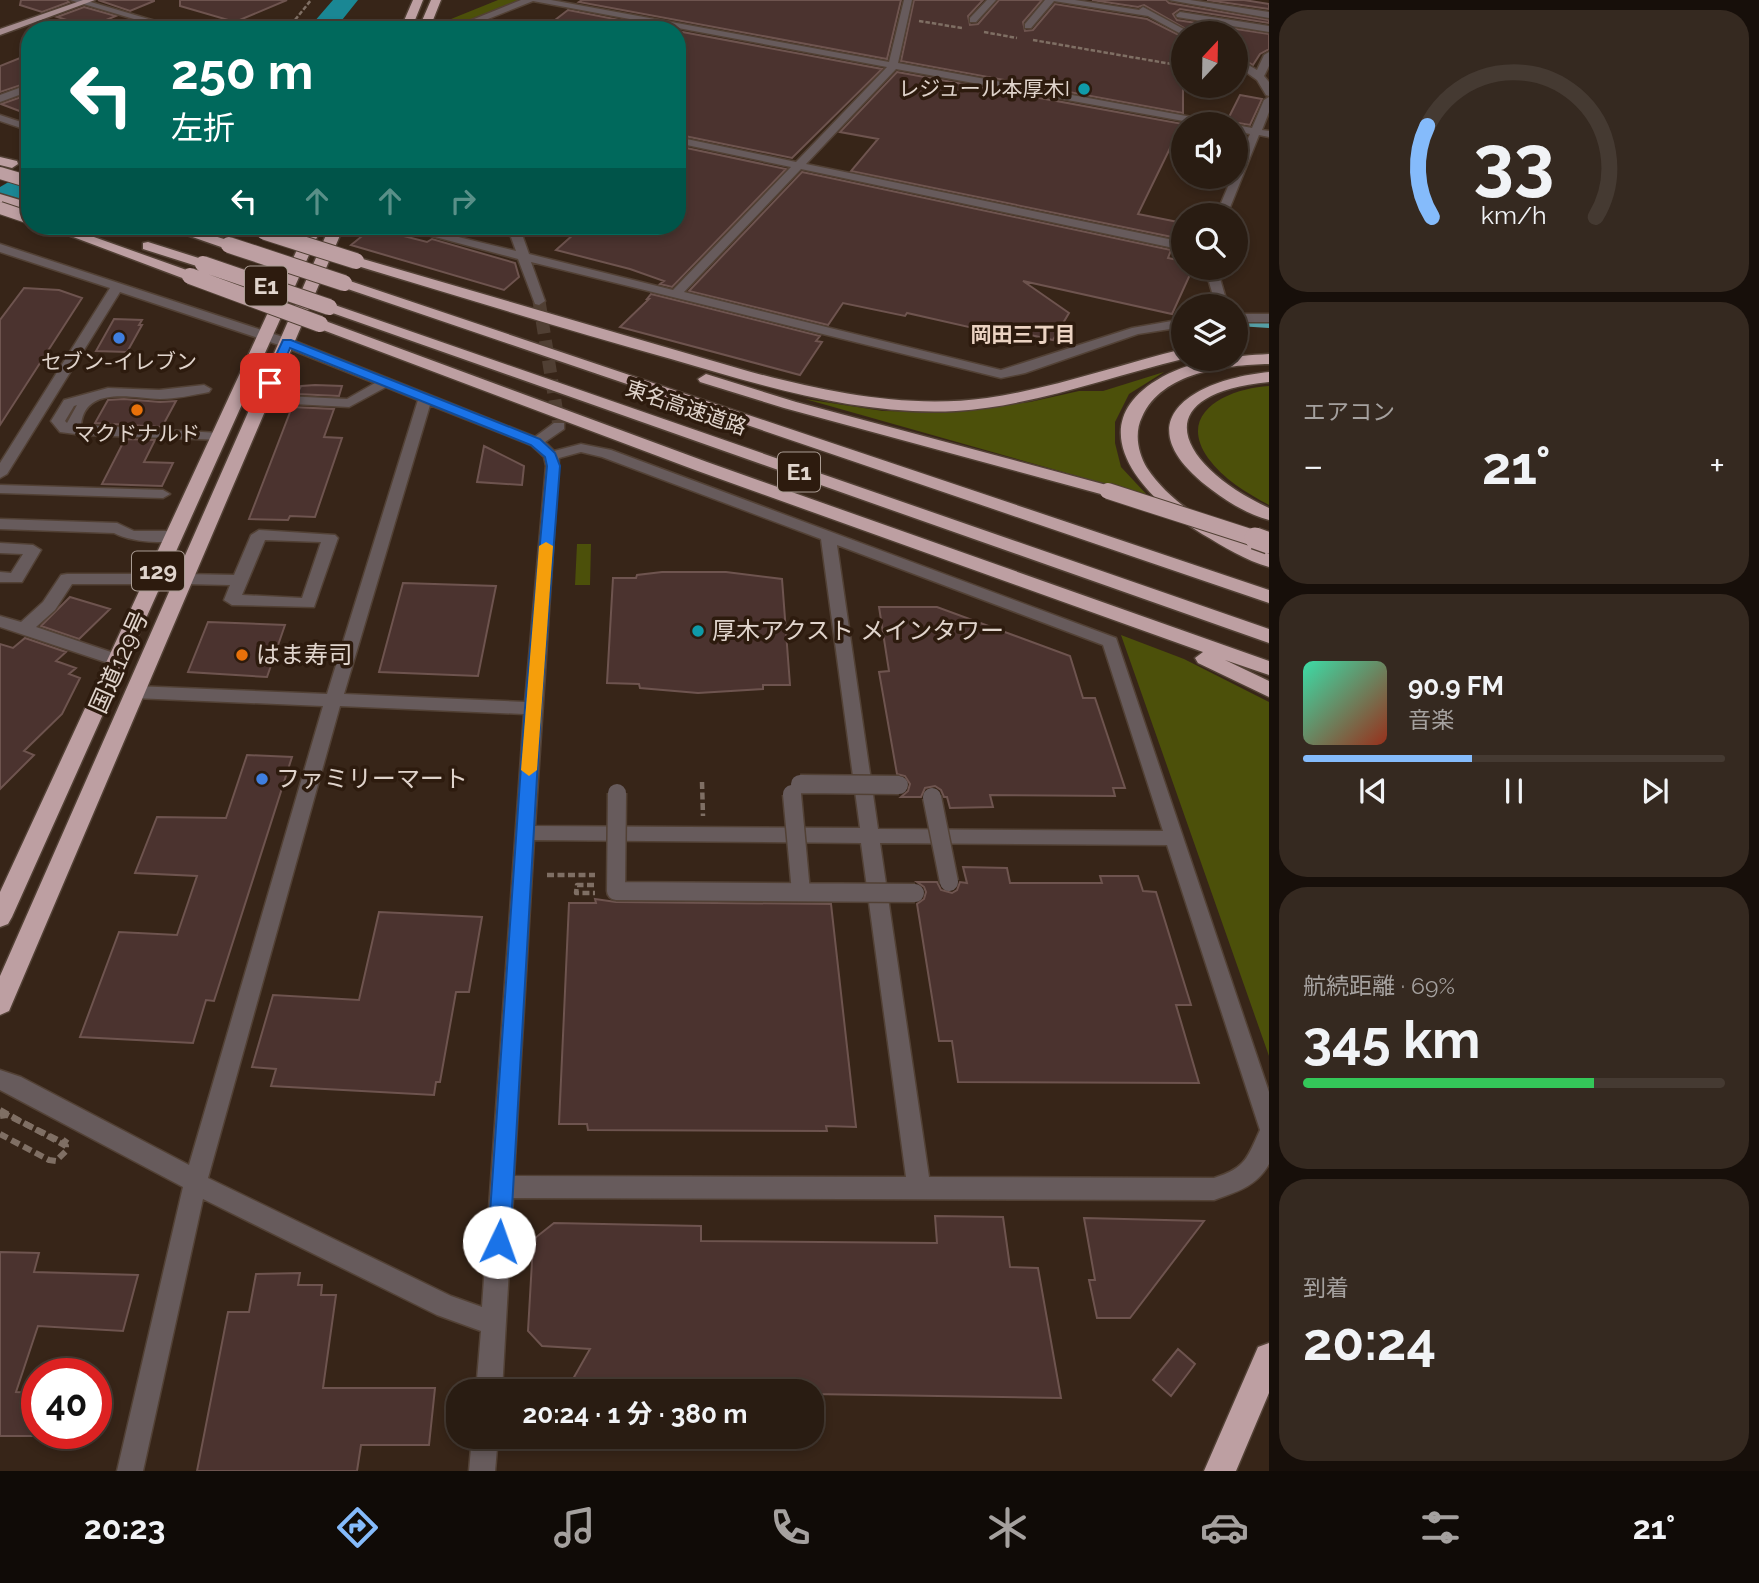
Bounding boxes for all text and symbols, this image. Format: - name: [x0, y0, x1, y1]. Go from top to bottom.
- north arrow: [1171, 21, 1248, 98]
- map controls: [1171, 21, 1248, 371]
- text: 250 m: [171, 43, 313, 100]
- icon: left: [56, 49, 147, 140]
- place label: レジュール本厚木I: [898, 76, 1070, 101]
- marker: レジュール本厚木I: [1076, 81, 1092, 97]
- text: 左折: [171, 109, 235, 146]
- button: sound: [1171, 112, 1248, 189]
- text: 33: [1473, 119, 1555, 204]
- icon: left: [225, 182, 263, 220]
- icon: ahead: [298, 182, 336, 220]
- icon: ahead: [371, 182, 409, 220]
- icon: right: [444, 182, 482, 220]
- text: km/h: [1481, 200, 1547, 230]
- button: search: [1171, 203, 1248, 280]
- road number: E1: [245, 266, 287, 306]
- button: layers: [1171, 294, 1248, 371]
- district label: 岡田三丁目: [971, 322, 1076, 347]
- marker: セブン-イレブン: [111, 330, 127, 346]
- place label: セブン-イレブン: [41, 349, 197, 374]
- pin: [240, 353, 300, 413]
- icon: arrive: [251, 364, 289, 402]
- street label: 東名高速道路: [623, 375, 750, 440]
- text: エアコン: [1303, 398, 1395, 425]
- marker: マクドナルド: [129, 402, 145, 418]
- place label: マクドナルド: [74, 421, 200, 446]
- text: 21°: [1482, 435, 1551, 496]
- text: −: [1303, 443, 1323, 488]
- text: +: [1709, 443, 1725, 488]
- road number: E1: [778, 452, 820, 492]
- road number: 129: [132, 552, 184, 590]
- street label: 国道129号: [83, 606, 154, 717]
- place label: 厚木アクスト メインタワー: [712, 616, 1004, 645]
- marker: 厚木アクスト メインタワー: [690, 623, 706, 639]
- place label: はま寿司: [256, 640, 352, 669]
- marker: はま寿司: [234, 647, 250, 663]
- text: 90.9 FM: [1408, 671, 1504, 701]
- text: 音楽: [1408, 706, 1454, 733]
- place label: ファミリーマート: [276, 764, 468, 793]
- marker: ファミリーマート: [254, 771, 270, 787]
- icon: previous: [1354, 772, 1392, 810]
- icon: pause: [1495, 772, 1533, 810]
- icon: next: [1636, 772, 1674, 810]
- text: 航続距離 · 69%: [1303, 972, 1455, 999]
- text: 345 km: [1303, 1009, 1480, 1070]
- position arrow: [462, 1205, 536, 1279]
- text: 到着: [1303, 1274, 1349, 1301]
- text: 20:24: [1303, 1311, 1436, 1372]
- speed limit sign: 40: [21, 1358, 112, 1449]
- text: 20:24 · 1 分 · 380 m: [523, 1399, 747, 1429]
- icon: directions: [333, 1503, 382, 1552]
- icon: music: [550, 1503, 599, 1552]
- icon: phone: [766, 1503, 815, 1552]
- icon: climate: [983, 1503, 1032, 1552]
- icon: car: [1200, 1503, 1249, 1552]
- icon: filters: [1416, 1503, 1465, 1552]
- text: 20:23: [84, 1509, 165, 1546]
- text: 21°: [1633, 1509, 1675, 1546]

